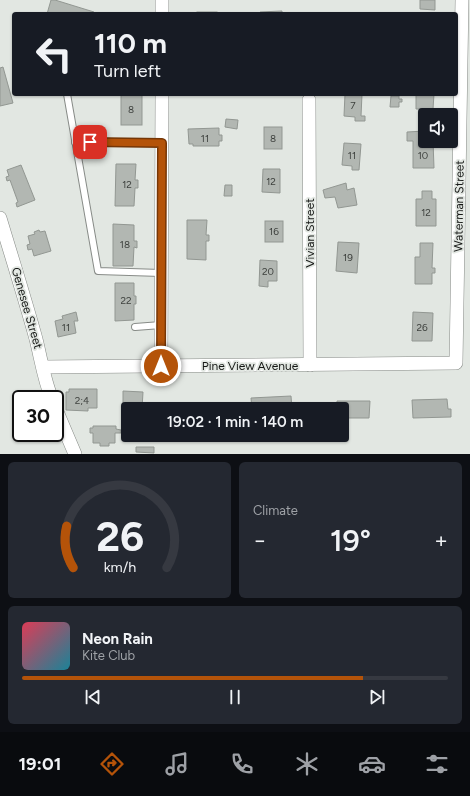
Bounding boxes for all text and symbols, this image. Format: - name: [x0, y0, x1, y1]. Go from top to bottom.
- text: 110 m: [94, 26, 167, 60]
- icon: left: [28, 28, 80, 80]
- text: Turn left: [94, 60, 161, 82]
- house number: 7: [350, 99, 356, 112]
- house number: 8: [128, 103, 134, 116]
- map controls: [418, 108, 458, 148]
- button: sound: [418, 108, 458, 148]
- pin: [73, 125, 107, 159]
- icon: arrive: [79, 131, 101, 153]
- house number: 11: [201, 132, 209, 145]
- house number: 8: [270, 132, 276, 145]
- house number: 11: [348, 149, 356, 162]
- house number: 10: [418, 149, 428, 162]
- street label: Waterman Street: [451, 159, 467, 252]
- house number: 12: [266, 175, 276, 188]
- house number: 12: [122, 178, 132, 191]
- street label: Vivian Street: [303, 198, 317, 268]
- house number: 12: [421, 206, 431, 219]
- house number: 16: [269, 225, 279, 238]
- house number: 18: [120, 238, 130, 251]
- house number: 19: [343, 251, 353, 264]
- house number: 20: [262, 265, 274, 278]
- street label: Genesee Street: [9, 266, 45, 351]
- house number: 22: [120, 294, 132, 307]
- house number: 11: [62, 321, 70, 334]
- house number: 26: [416, 321, 428, 334]
- position arrow: [140, 345, 182, 387]
- street label: Pine View Avenue: [202, 359, 299, 373]
- speed limit sign: 30: [12, 390, 64, 442]
- house number: 2;4: [75, 394, 89, 407]
- text: 19:02 · 1 min · 140 m: [167, 413, 303, 431]
- text: Climate: [253, 503, 298, 518]
- text: 26: [95, 511, 144, 561]
- text: 19°: [330, 522, 371, 559]
- text: −: [253, 527, 267, 554]
- text: +: [434, 527, 448, 554]
- text: km/h: [103, 558, 136, 576]
- text: Neon Rain: [82, 630, 153, 648]
- text: Kite Club: [82, 648, 135, 663]
- icon: previous: [82, 686, 104, 708]
- icon: pause: [224, 686, 246, 708]
- icon: next: [366, 686, 388, 708]
- icon: directions: [98, 750, 126, 778]
- icon: music: [163, 750, 191, 778]
- icon: phone: [228, 750, 256, 778]
- icon: climate: [293, 750, 321, 778]
- icon: car: [358, 750, 386, 778]
- icon: filters: [423, 750, 451, 778]
- text: 19:01: [19, 753, 61, 775]

